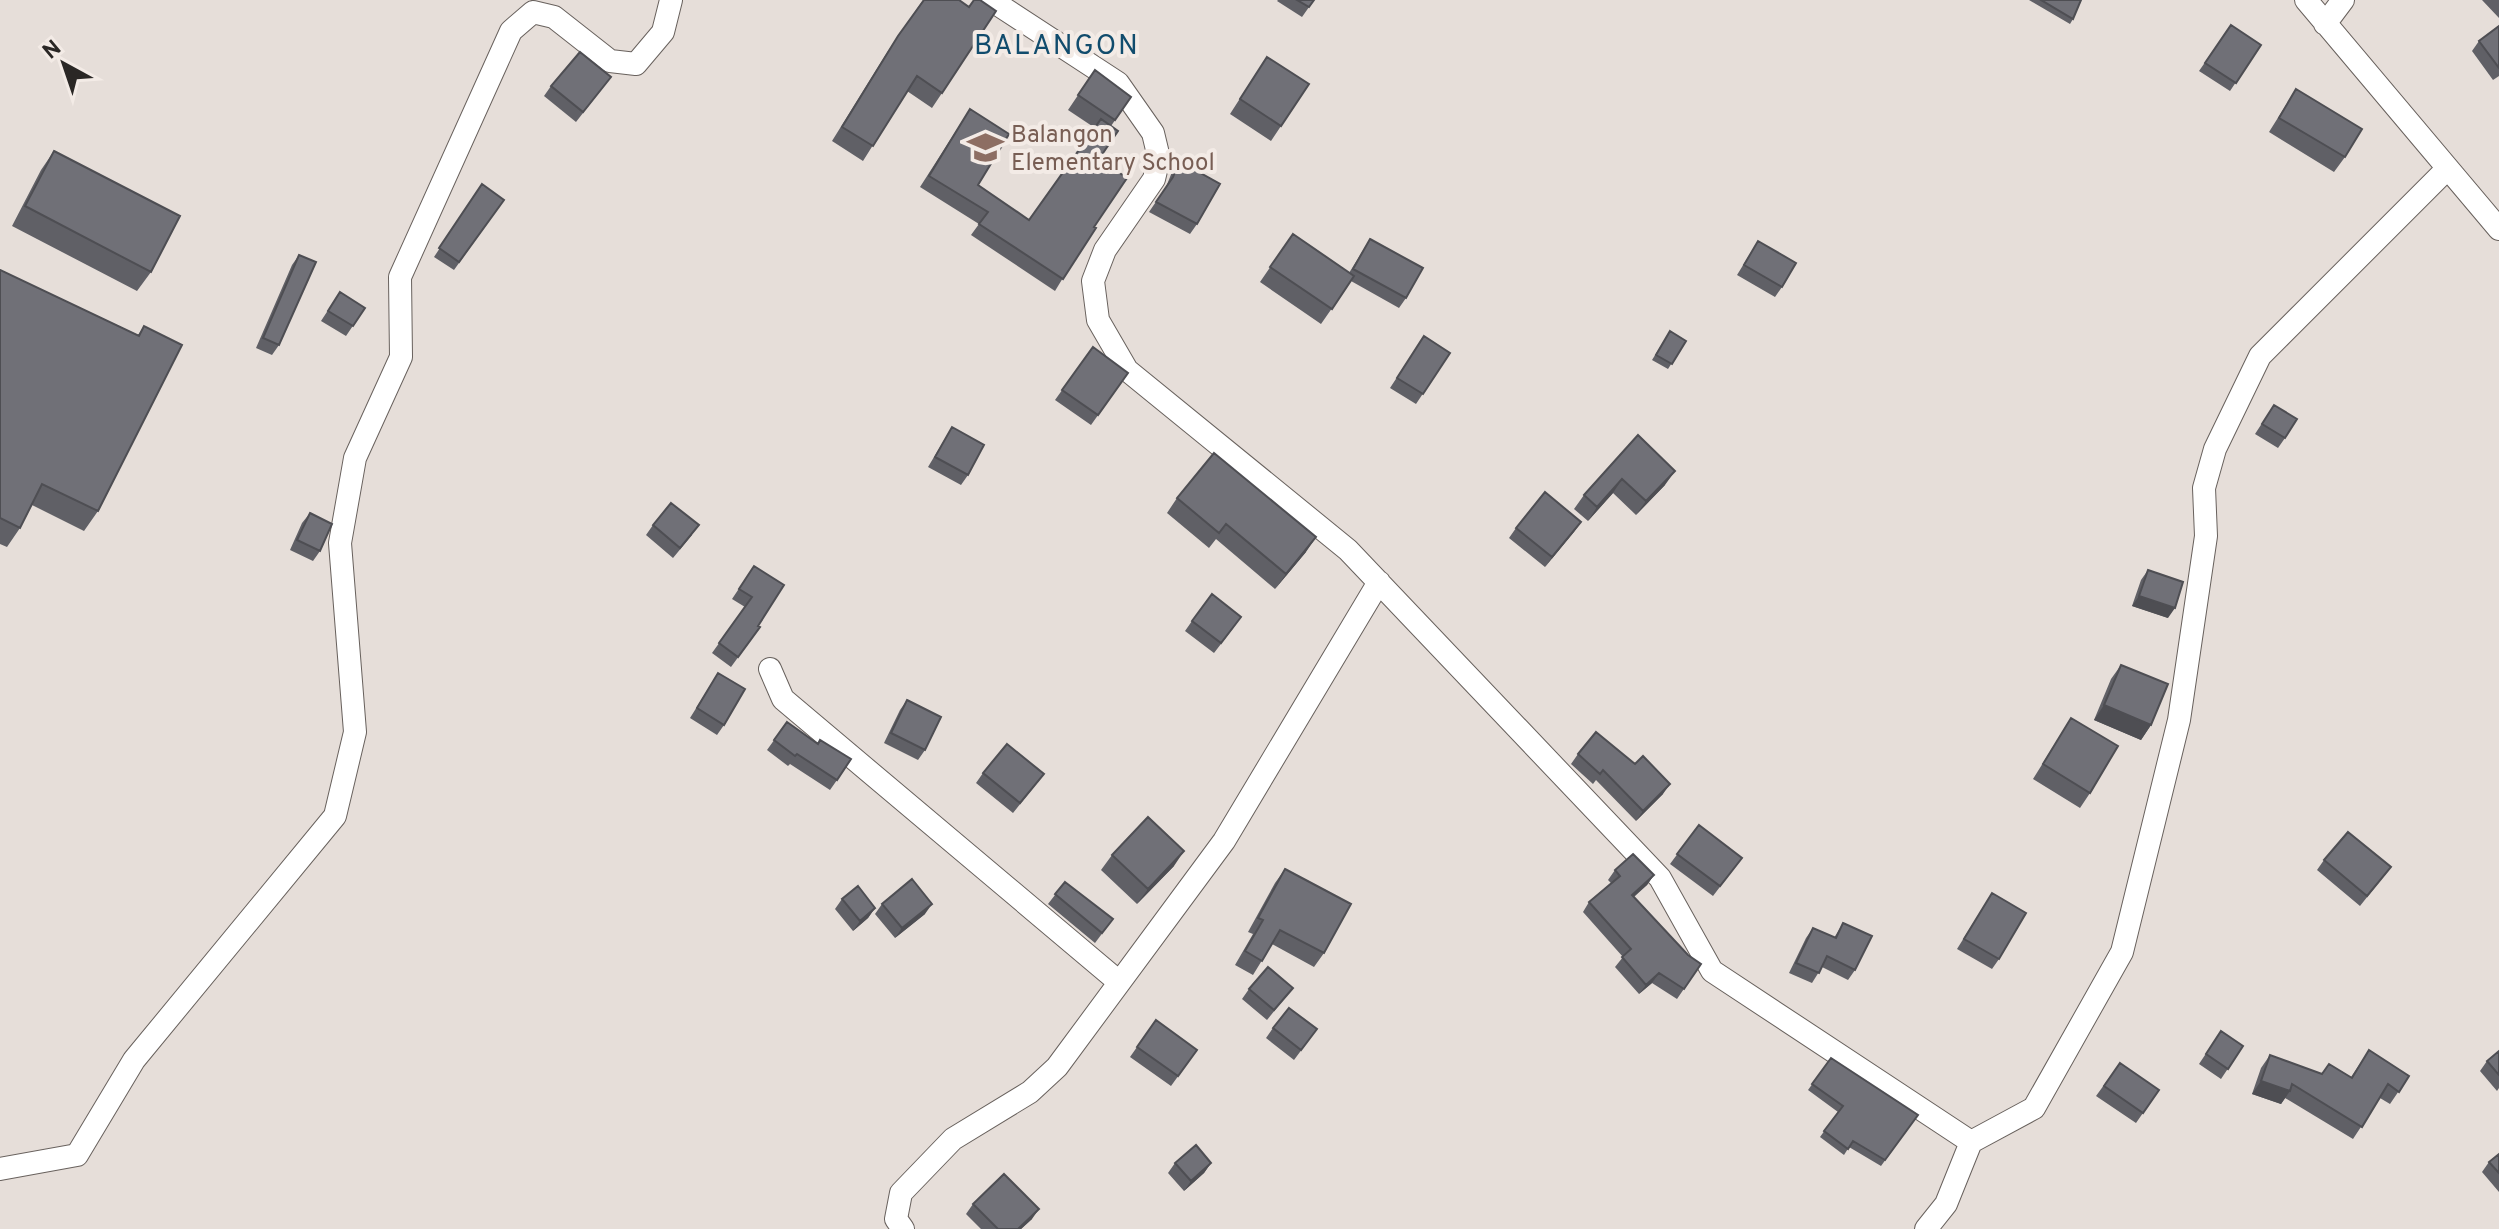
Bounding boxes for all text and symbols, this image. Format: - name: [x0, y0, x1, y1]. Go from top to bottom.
- north arrow: [24, 24, 104, 104]
- district label: BALANGON: [974, 29, 1140, 65]
- text: N: [38, 35, 67, 66]
- place label: Balangon Elementary School: [1011, 121, 1215, 179]
- school or university icon: Balangon Elementary School: [966, 129, 1004, 167]

